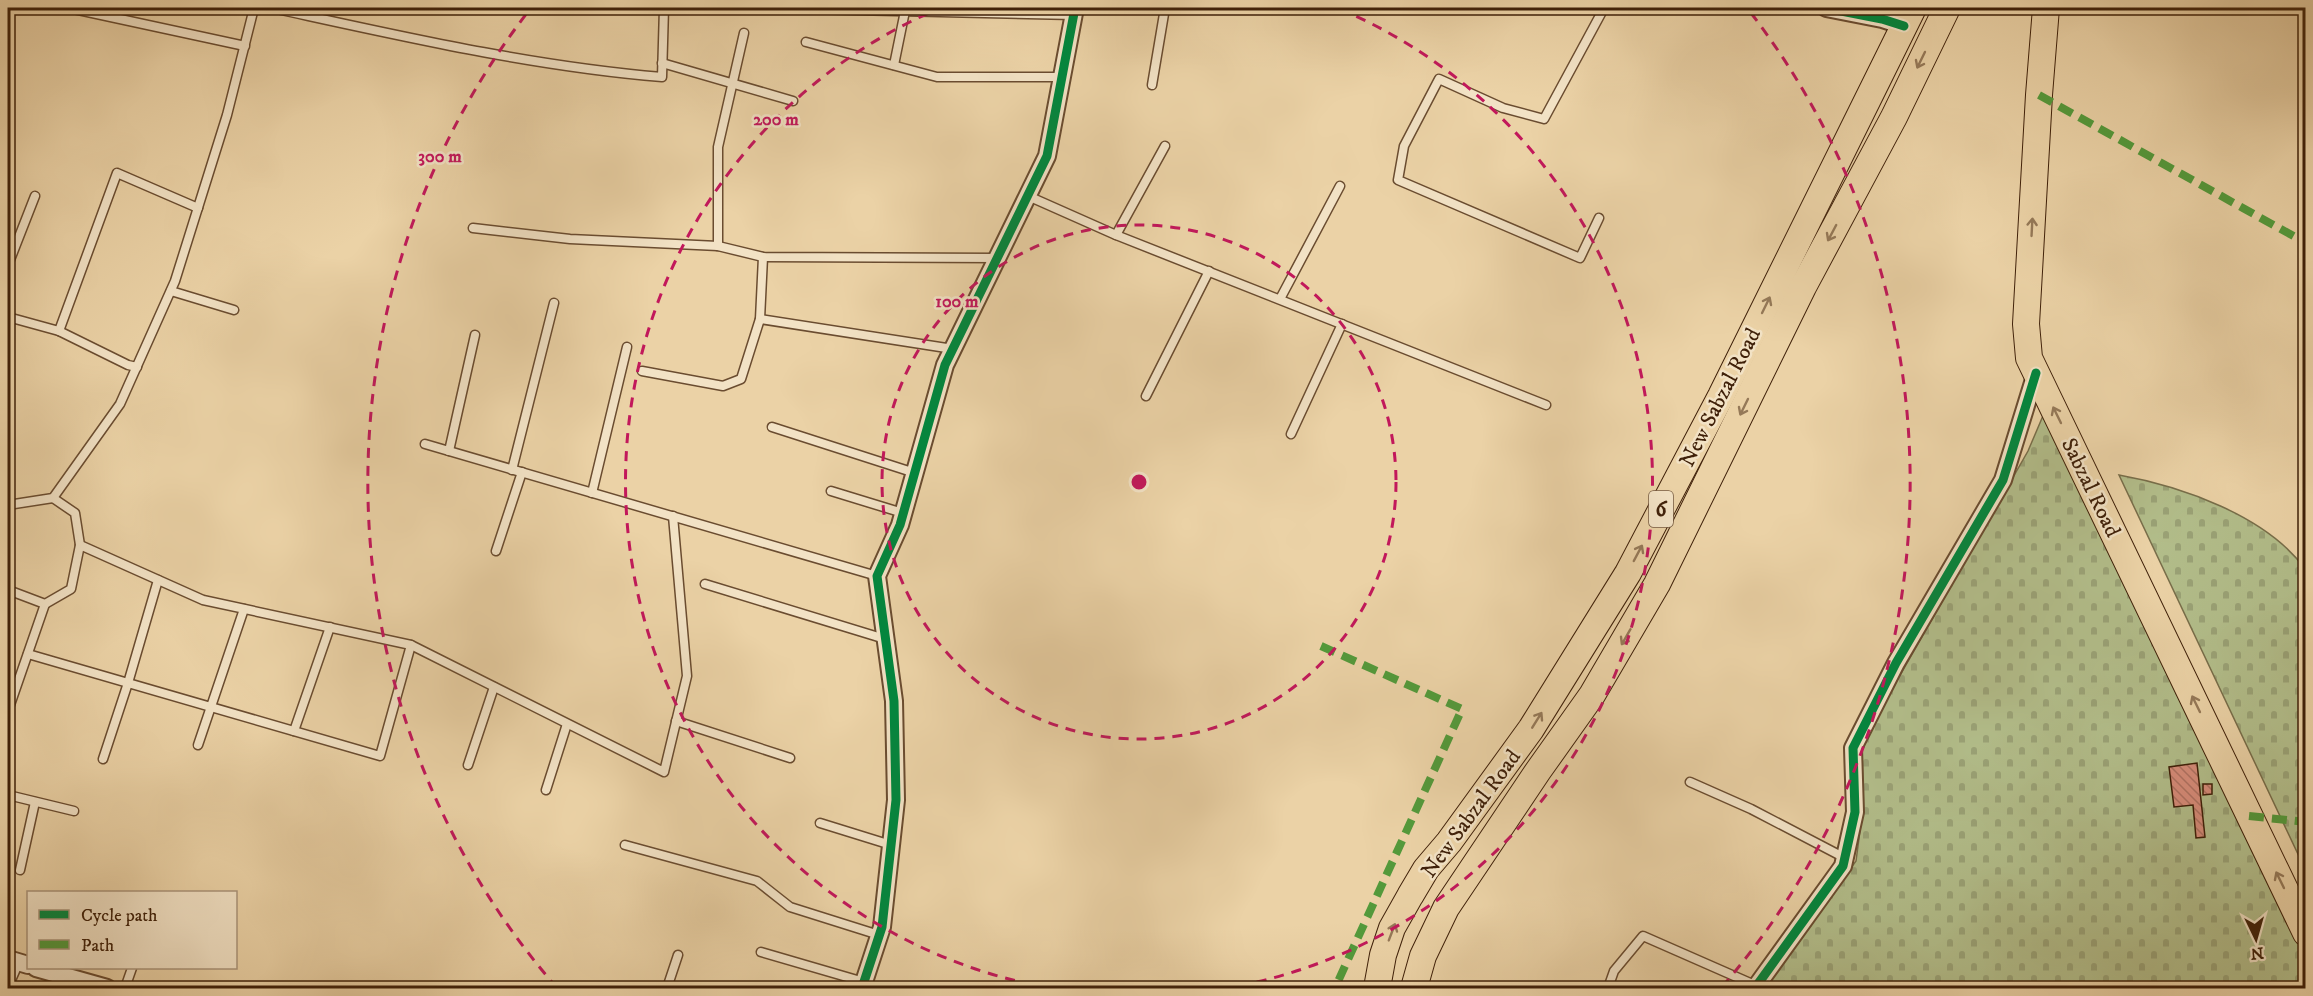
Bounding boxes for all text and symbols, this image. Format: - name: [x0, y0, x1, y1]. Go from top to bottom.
- one-way arrow: [1915, 51, 1927, 69]
- text: 200 m: [753, 109, 799, 131]
- text: 300 m: [418, 146, 462, 168]
- one-way arrow: [2026, 217, 2037, 237]
- one-way arrow: [1826, 224, 1837, 242]
- text: 100 m: [935, 291, 979, 313]
- one-way arrow: [1760, 297, 1772, 315]
- street label: New Sabzal Road: [1674, 324, 1767, 472]
- one-way arrow: [1737, 398, 1749, 416]
- one-way arrow: [2051, 406, 2062, 424]
- street label: Sabzal Road: [2055, 434, 2126, 542]
- centre of rings: [1129, 472, 1149, 492]
- road number: 6: [1649, 491, 1673, 527]
- one-way arrow: [1633, 545, 1644, 563]
- one-way arrow: [1619, 628, 1631, 645]
- one-way arrow: [2189, 696, 2201, 714]
- one-way arrow: [1532, 712, 1544, 729]
- street label: New Sabzal Road: [1415, 744, 1527, 883]
- one-way arrow: [2274, 872, 2286, 890]
- legend: [27, 891, 237, 969]
- text: Cycle path: [81, 905, 158, 927]
- north arrow: [2226, 909, 2286, 969]
- one-way arrow: [1387, 923, 1398, 942]
- text: Path: [81, 935, 115, 957]
- text: N: [2250, 942, 2265, 963]

